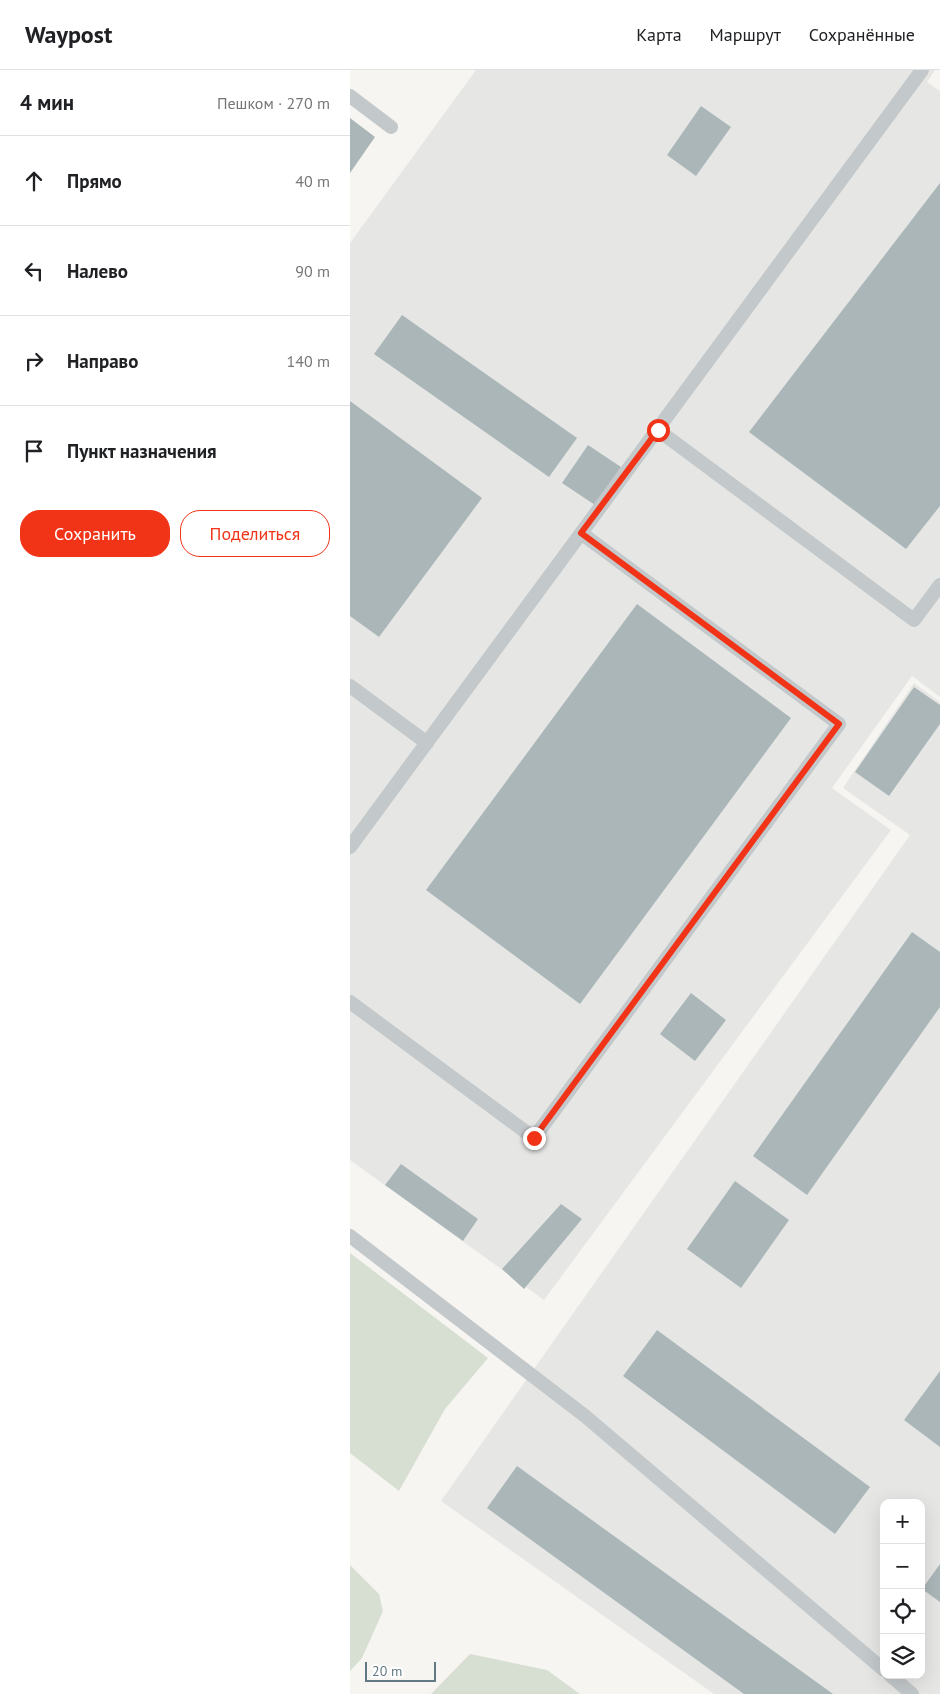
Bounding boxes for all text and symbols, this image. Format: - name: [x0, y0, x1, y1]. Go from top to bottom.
- text: Waypost: [25, 19, 112, 50]
- text: Карта: [636, 23, 682, 46]
- text: Маршрут: [710, 23, 781, 46]
- text: Сохранённые: [809, 23, 915, 46]
- text: 4 мин: [20, 89, 74, 116]
- text: Пешком · 270 m: [217, 93, 330, 113]
- icon: ahead: [20, 167, 48, 195]
- text: Прямо: [67, 169, 122, 193]
- text: 40 m: [295, 171, 330, 191]
- icon: left: [20, 257, 48, 285]
- text: Налево: [67, 259, 128, 283]
- text: 90 m: [295, 261, 330, 281]
- icon: right: [20, 347, 48, 375]
- text: Направо: [67, 349, 138, 373]
- text: 140 m: [287, 351, 330, 371]
- route start: [647, 419, 670, 442]
- icon: arrive: [20, 437, 48, 465]
- text: Пункт назначения: [67, 439, 217, 463]
- button: Сохранить: [20, 510, 170, 557]
- button: Поделиться: [180, 510, 330, 557]
- route end: [523, 1127, 546, 1150]
- map controls: [880, 1499, 925, 1679]
- button: +: [880, 1499, 925, 1544]
- button: −: [880, 1544, 925, 1589]
- button: locate: [880, 1589, 925, 1634]
- button: layers: [880, 1634, 925, 1679]
- scale bar: [365, 1659, 436, 1682]
- text: 20 m: [372, 1662, 402, 1680]

